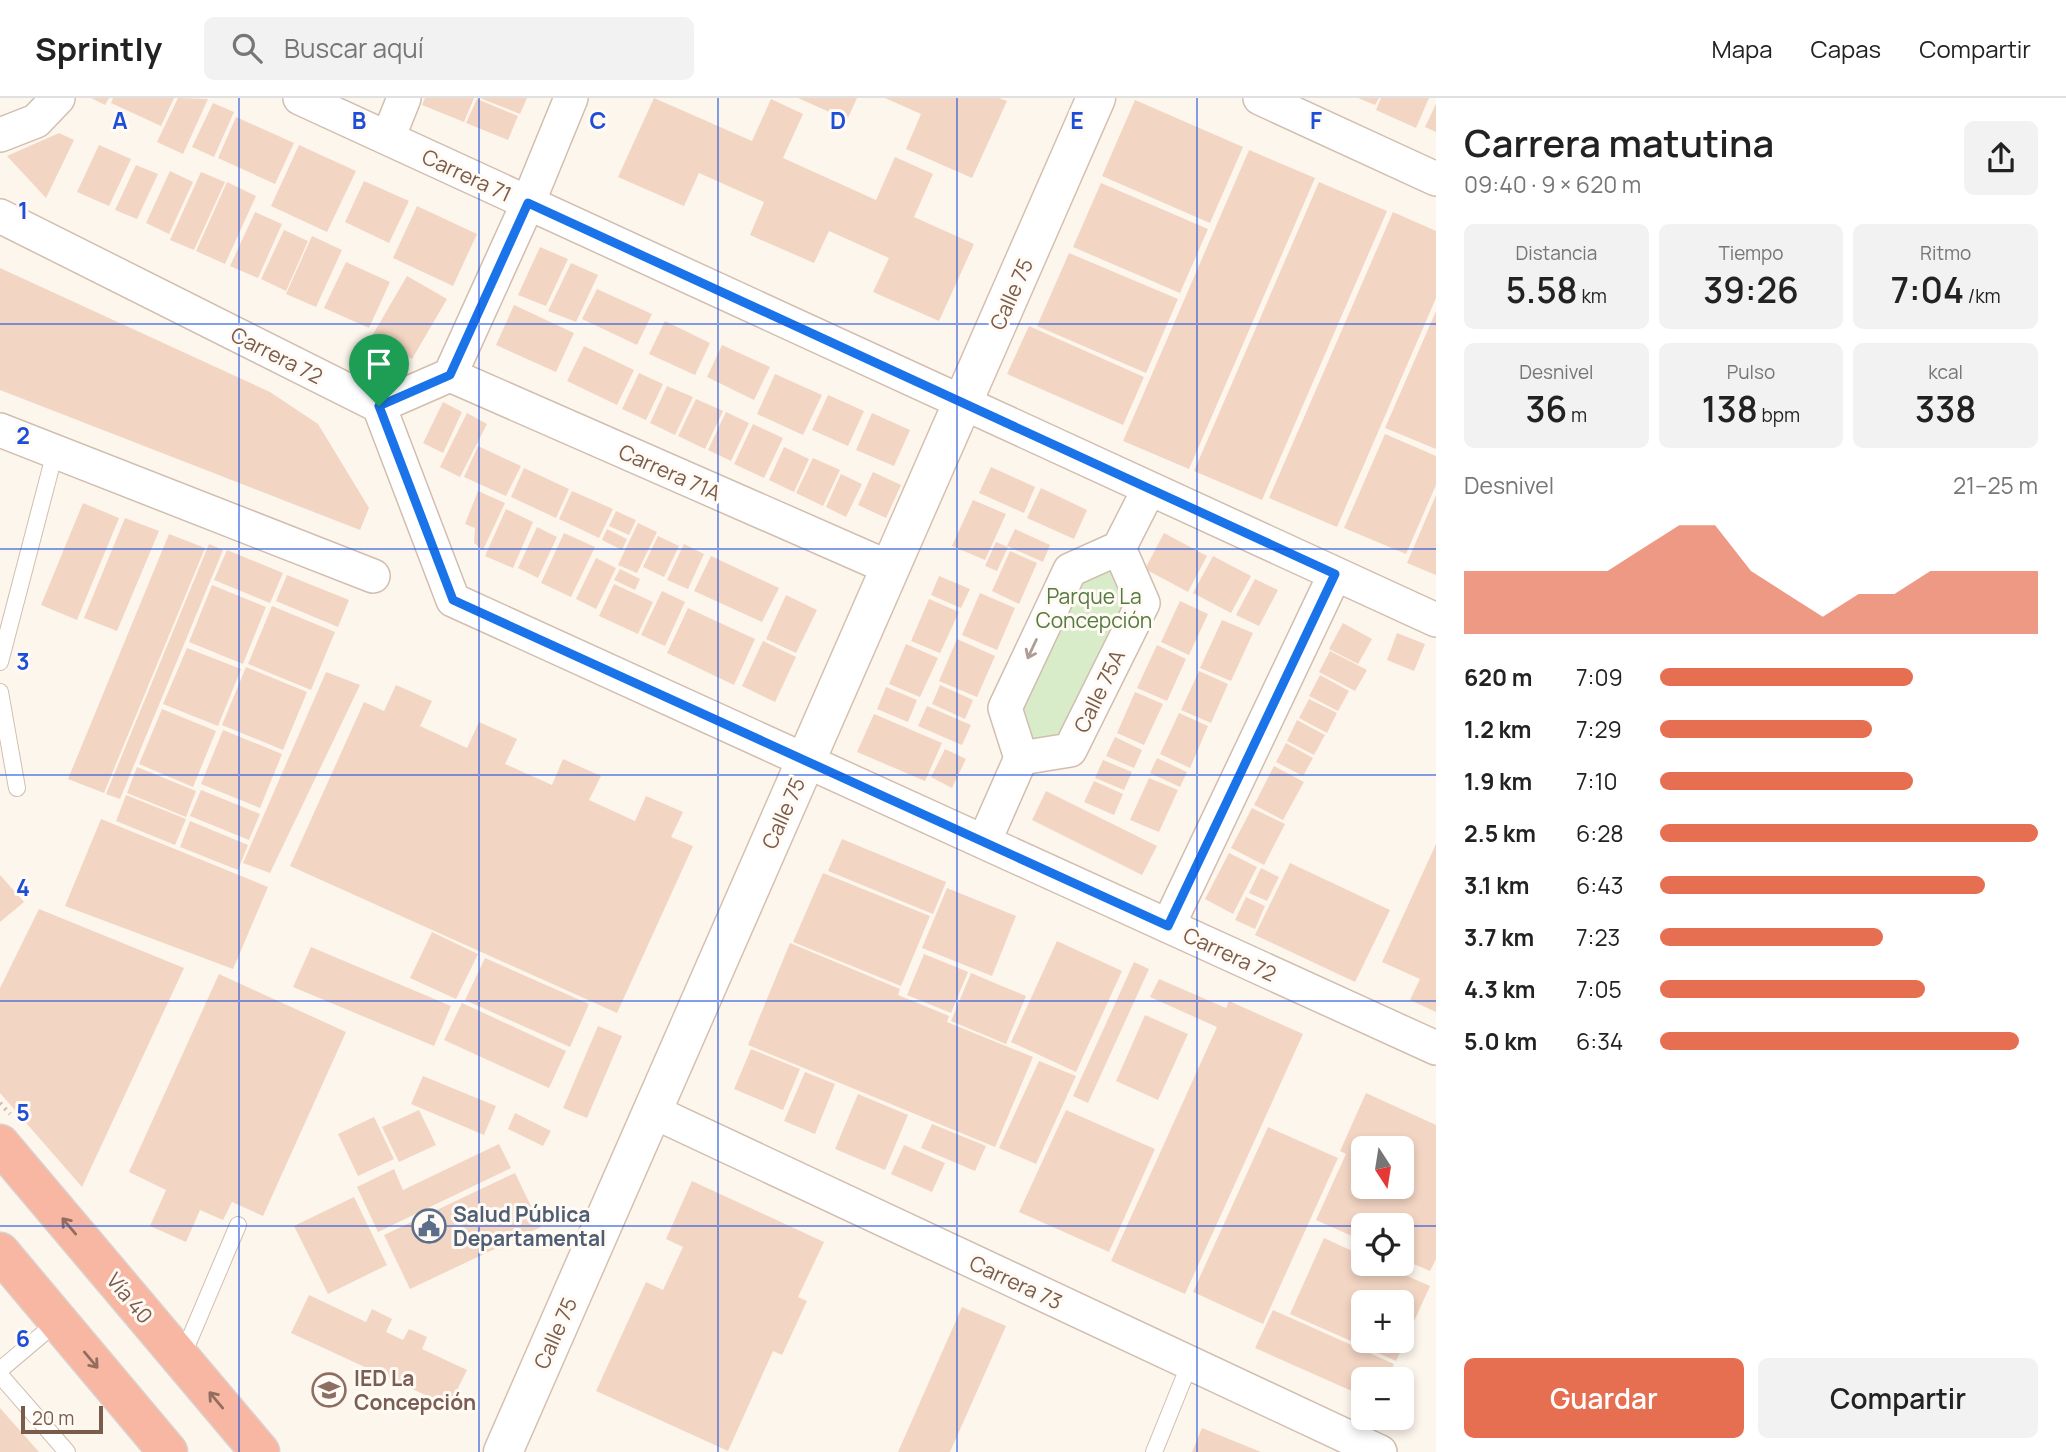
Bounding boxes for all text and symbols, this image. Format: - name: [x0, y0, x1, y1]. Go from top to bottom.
- search box: [204, 17, 694, 80]
- text: Sprintly: [35, 26, 162, 71]
- icon: search: [228, 29, 266, 67]
- text: Buscar aquí: [284, 30, 424, 66]
- text: Mapa: [1712, 32, 1773, 65]
- text: Capas: [1811, 32, 1881, 65]
- text: Compartir: [1919, 32, 2031, 65]
- text: A: [112, 104, 128, 136]
- text: B: [352, 104, 366, 136]
- text: C: [590, 104, 607, 136]
- text: D: [830, 104, 846, 136]
- text: E: [1070, 104, 1084, 136]
- text: F: [1310, 104, 1322, 136]
- text: Carrera matutina: [1464, 116, 1774, 168]
- button: share: [1964, 121, 2038, 195]
- street label: Carrera 71: [418, 142, 516, 208]
- text: 09:40 · 9 × 620 m: [1464, 168, 1641, 200]
- text: 1: [18, 194, 28, 226]
- text: Distancia: [1515, 240, 1597, 266]
- text: Tiempo: [1718, 240, 1784, 266]
- text: Ritmo: [1920, 240, 1971, 266]
- street label: Calle 75: [983, 254, 1039, 334]
- text: 5.58: [1506, 266, 1578, 314]
- text: 39:26: [1703, 266, 1799, 314]
- text: 7:04: [1891, 266, 1964, 314]
- text: km: [1578, 283, 1607, 309]
- text: /km: [1964, 283, 2001, 309]
- street label: Carrera 72: [226, 320, 328, 390]
- pin: [349, 334, 409, 406]
- icon: arrive: [360, 345, 398, 383]
- text: Desnivel: [1519, 359, 1594, 385]
- text: Pulso: [1727, 359, 1775, 385]
- text: kcal: [1928, 359, 1963, 385]
- text: 36: [1525, 385, 1567, 433]
- text: 138: [1702, 385, 1758, 433]
- text: 338: [1915, 385, 1976, 433]
- text: m: [1567, 402, 1587, 428]
- text: bpm: [1758, 402, 1800, 428]
- text: 2: [16, 419, 30, 451]
- street label: Carrera 71A: [615, 437, 725, 507]
- text: Desnivel: [1464, 469, 1554, 501]
- text: 21–25 m: [1953, 469, 2038, 501]
- park label: Parque La Concepción: [1036, 582, 1152, 634]
- one-way arrow: [1025, 638, 1039, 659]
- text: 3: [16, 645, 30, 677]
- street label: Calle 75A: [1067, 645, 1131, 737]
- text: 620 m: [1464, 661, 1532, 693]
- text: 7:09: [1576, 661, 1623, 693]
- text: 1.2 km: [1464, 713, 1531, 745]
- text: 7:29: [1576, 713, 1622, 745]
- text: 1.9 km: [1464, 765, 1532, 797]
- text: 7:10: [1576, 765, 1617, 797]
- street label: Calle 75: [755, 773, 811, 853]
- text: 2.5 km: [1464, 817, 1536, 849]
- text: 6:28: [1576, 817, 1624, 849]
- text: 3.1 km: [1464, 869, 1529, 901]
- text: 6:43: [1576, 869, 1623, 901]
- text: 4: [16, 871, 30, 903]
- street label: Carrera 72: [1179, 920, 1281, 988]
- text: 3.7 km: [1464, 921, 1534, 953]
- text: 7:23: [1576, 921, 1620, 953]
- text: 4.3 km: [1464, 973, 1536, 1005]
- text: 7:05: [1576, 973, 1622, 1005]
- text: 5.0 km: [1464, 1025, 1537, 1057]
- text: 6:34: [1576, 1025, 1623, 1057]
- text: 5: [16, 1096, 30, 1128]
- north arrow: [1351, 1136, 1414, 1199]
- map controls: [1351, 1136, 1414, 1430]
- place label: Salud Pública Departamental: [453, 1200, 606, 1252]
- public building icon: Salud Pública Departamental: [410, 1207, 448, 1245]
- button: locate: [1351, 1213, 1414, 1276]
- one-way arrow: [61, 1217, 77, 1235]
- street label: Carrera 73: [965, 1248, 1067, 1316]
- street label: Vía 40: [101, 1267, 159, 1329]
- button: +: [1351, 1290, 1414, 1353]
- street label: Calle 75: [527, 1293, 583, 1373]
- text: 6: [16, 1322, 30, 1354]
- one-way arrow: [83, 1351, 99, 1369]
- button: Guardar: [1464, 1358, 1744, 1438]
- button: Compartir: [1758, 1358, 2038, 1438]
- place label: IED La Concepción: [354, 1364, 476, 1416]
- button: −: [1351, 1367, 1414, 1430]
- school or university icon: IED La Concepción: [310, 1371, 348, 1409]
- one-way arrow: [208, 1391, 224, 1409]
- scale bar: [21, 1403, 103, 1435]
- text: 20 m: [32, 1405, 74, 1431]

